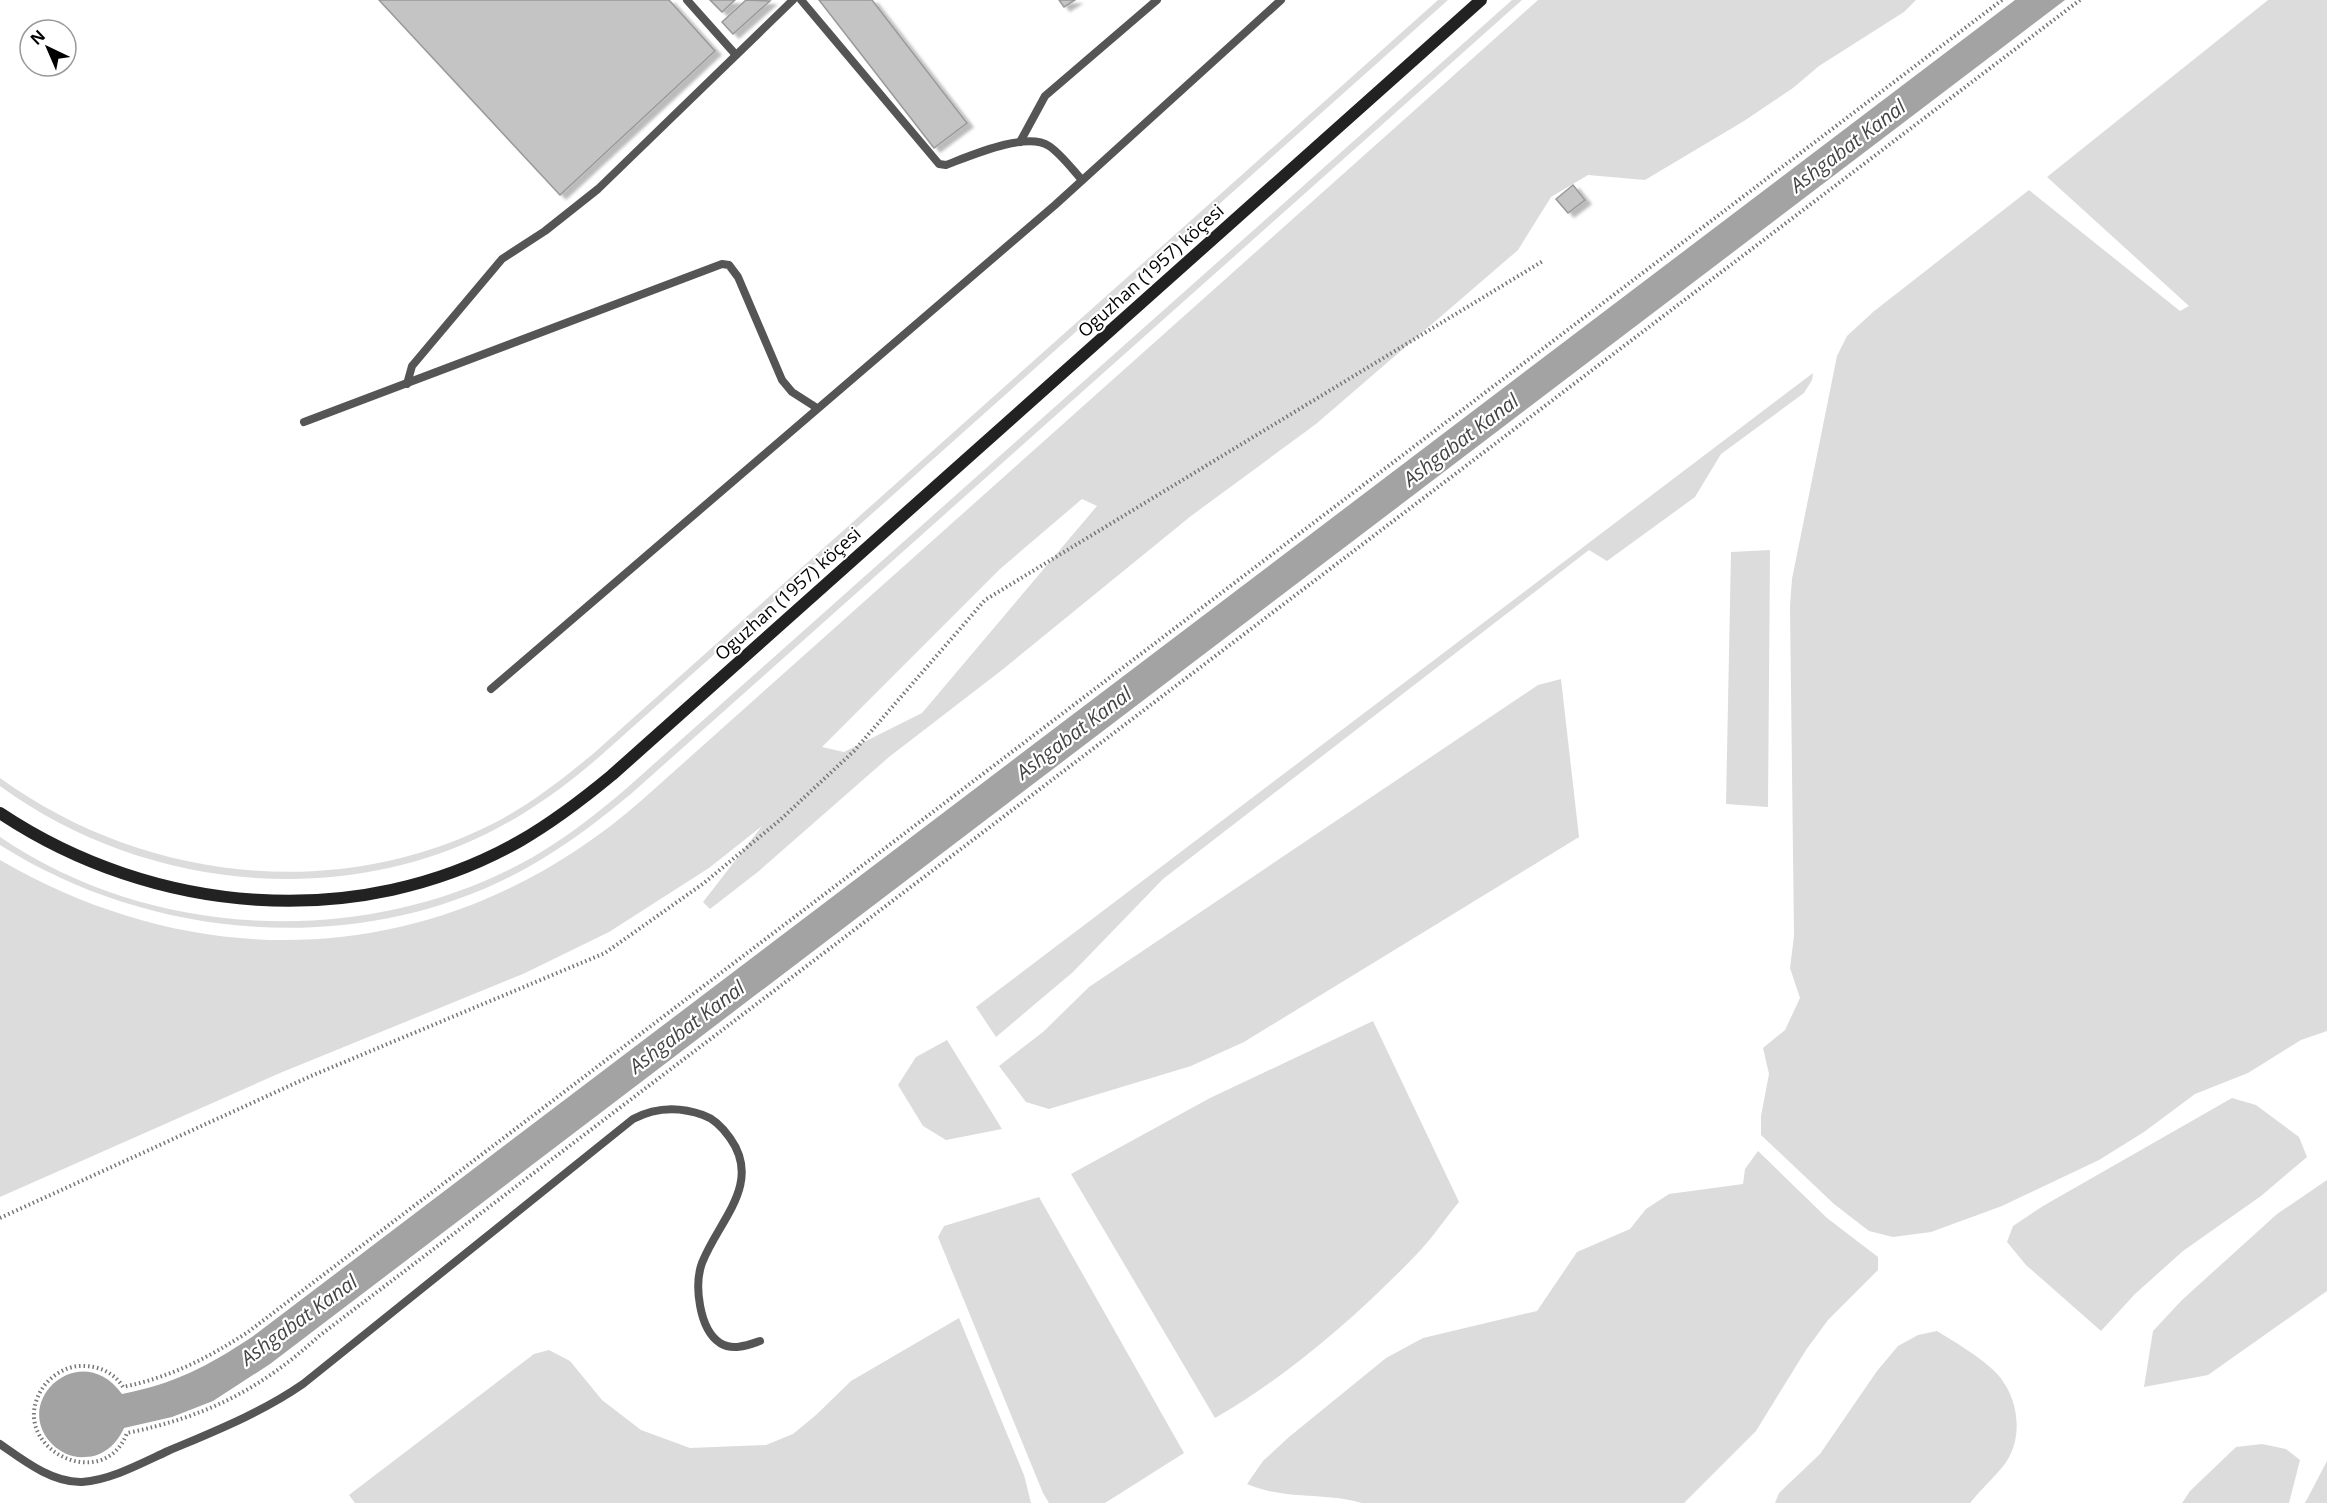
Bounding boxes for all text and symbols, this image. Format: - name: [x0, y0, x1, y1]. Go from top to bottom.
- north arrow: [18, 18, 78, 78]
- text: N: [25, 25, 50, 50]
- water label: Ashgabat Kanal: [1783, 93, 1912, 199]
- street label: Oguzhan (1957) köçesi: [1072, 198, 1228, 342]
- water label: Ashgabat Kanal: [1396, 387, 1525, 493]
- street label: Oguzhan (1957) köçesi: [709, 521, 865, 665]
- water label: Ashgabat Kanal: [1009, 680, 1138, 786]
- water label: Ashgabat Kanal: [622, 974, 751, 1080]
- water label: Ashgabat Kanal: [233, 1268, 363, 1372]

